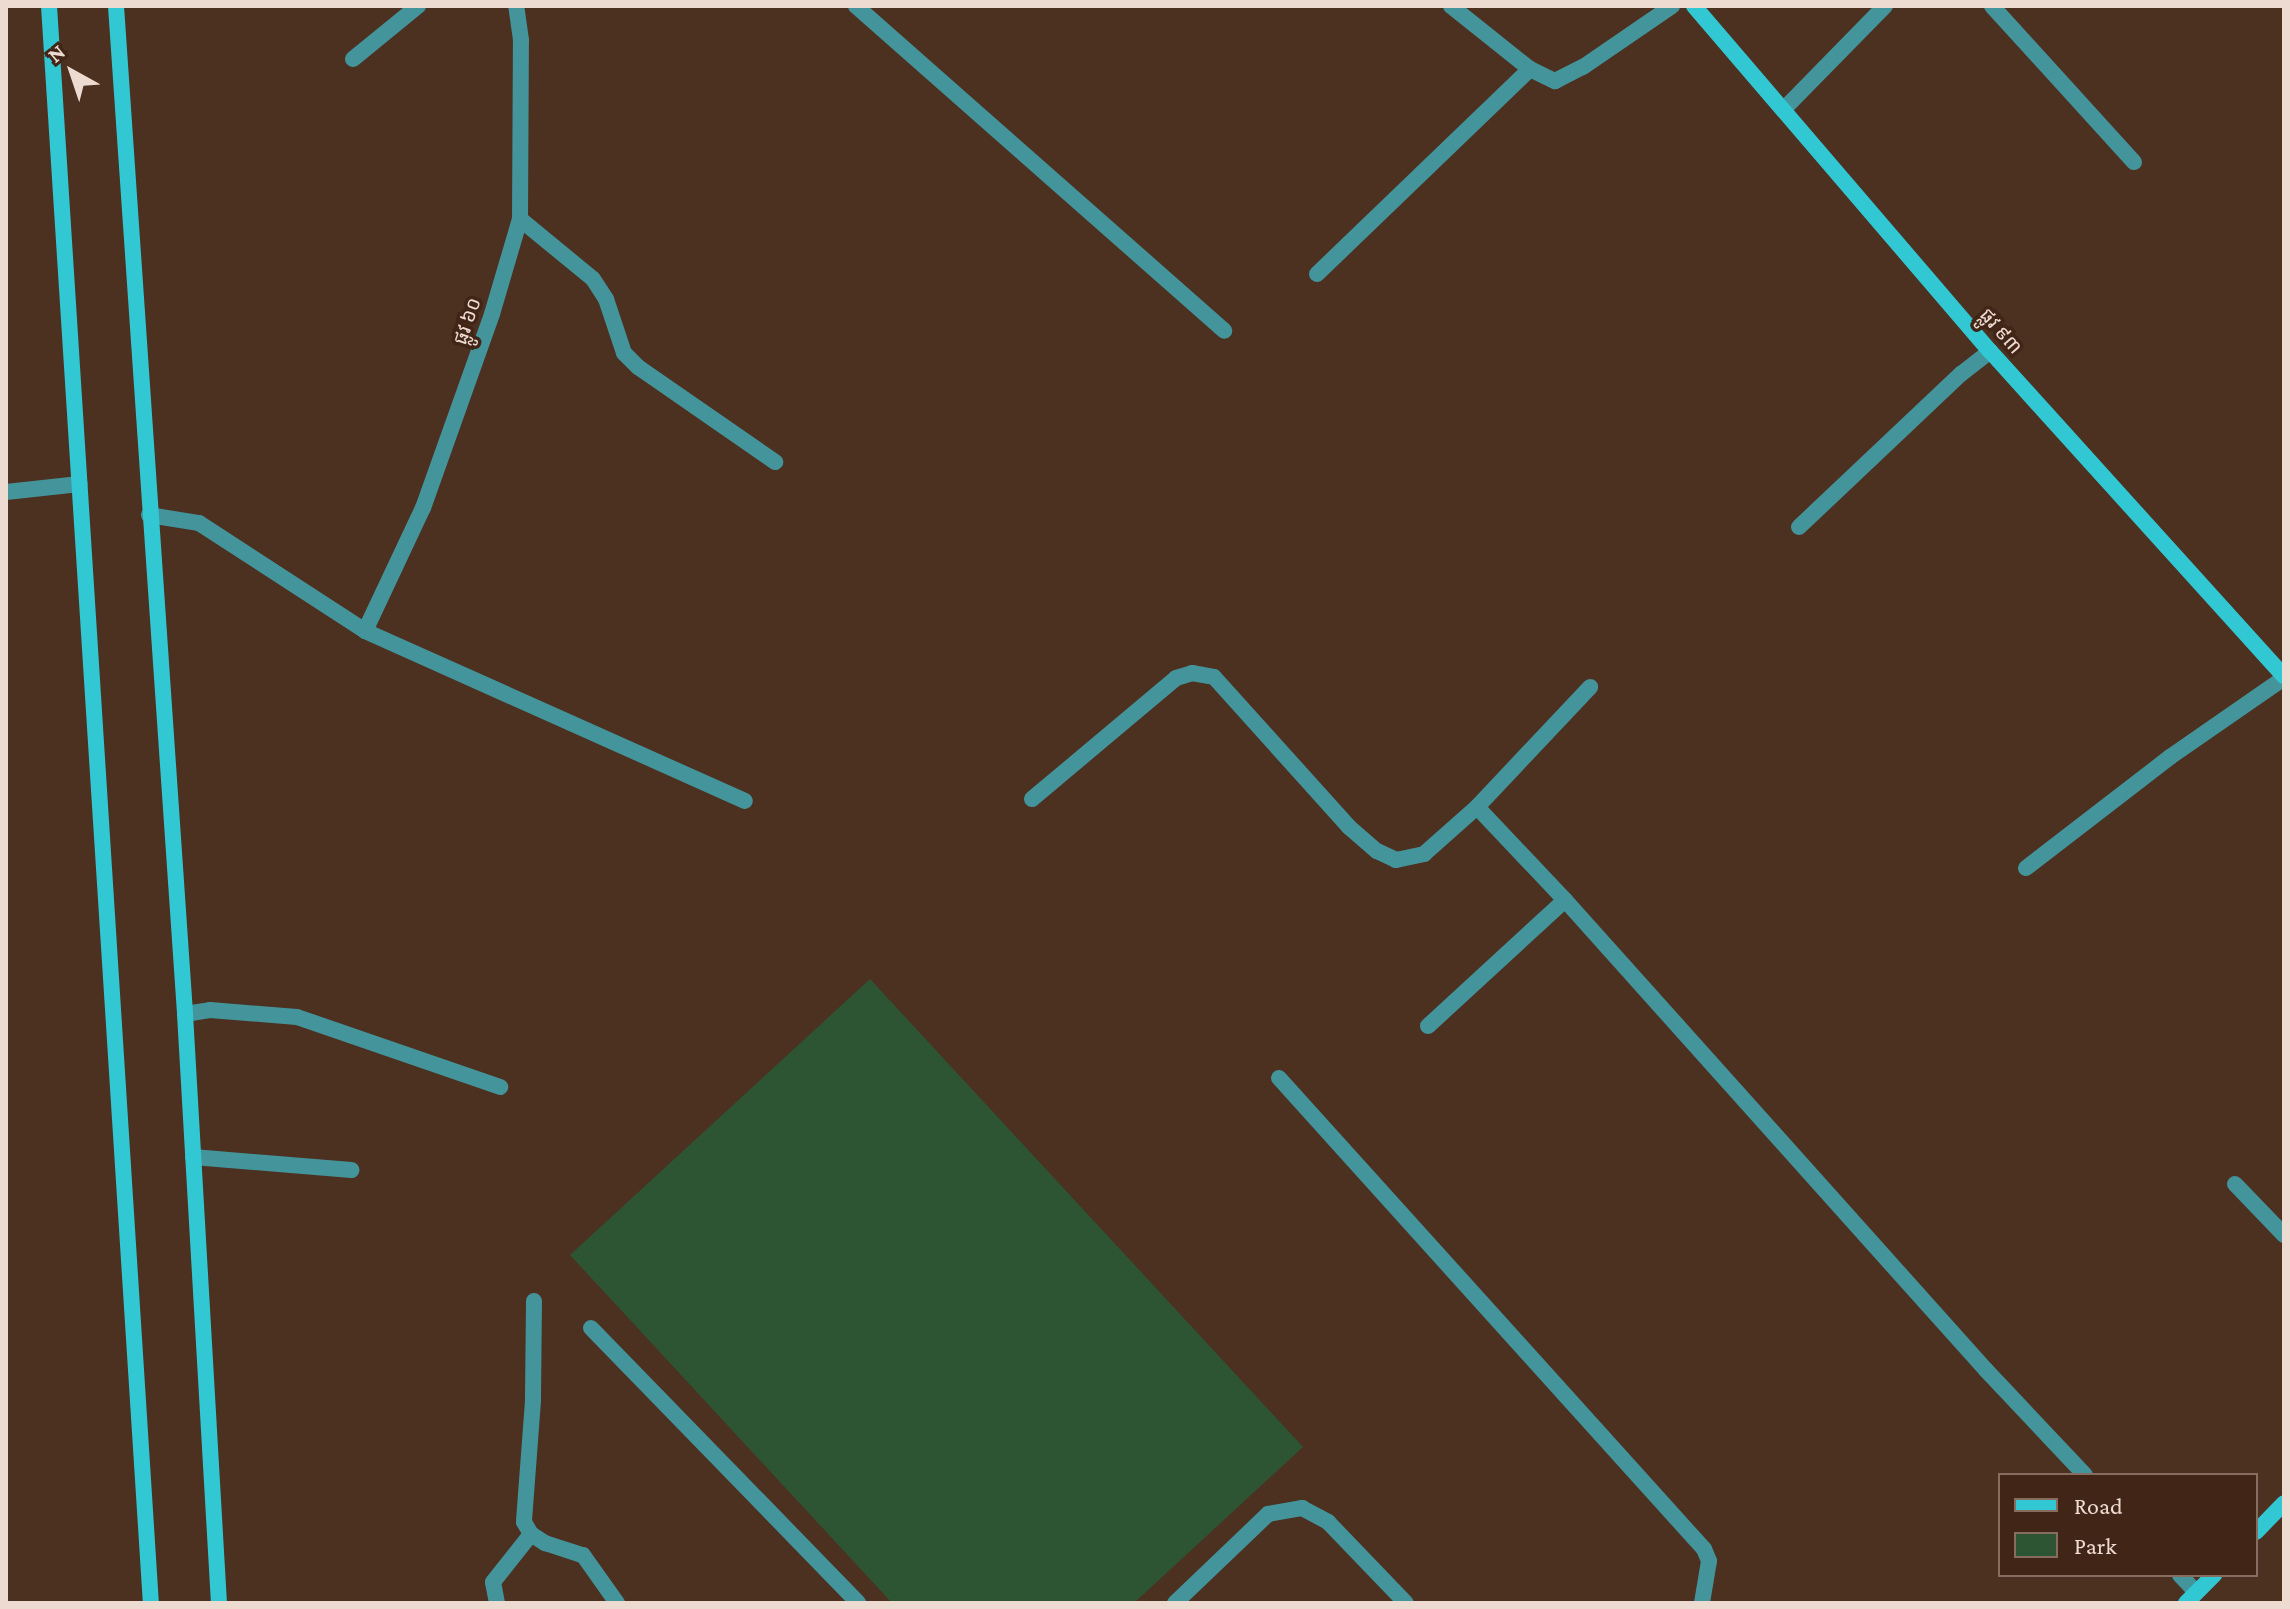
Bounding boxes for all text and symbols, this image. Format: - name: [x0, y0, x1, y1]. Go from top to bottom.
- north arrow: [32, 32, 112, 112]
- text: N: [42, 39, 70, 68]
- street label: ផ្លូវ ៦០: [448, 294, 486, 348]
- street label: ផ្លូវ ៩៣: [1975, 303, 2027, 359]
- legend: [1998, 1473, 2258, 1577]
- text: Road: [2074, 1492, 2123, 1519]
- text: Park: [2074, 1532, 2117, 1559]

